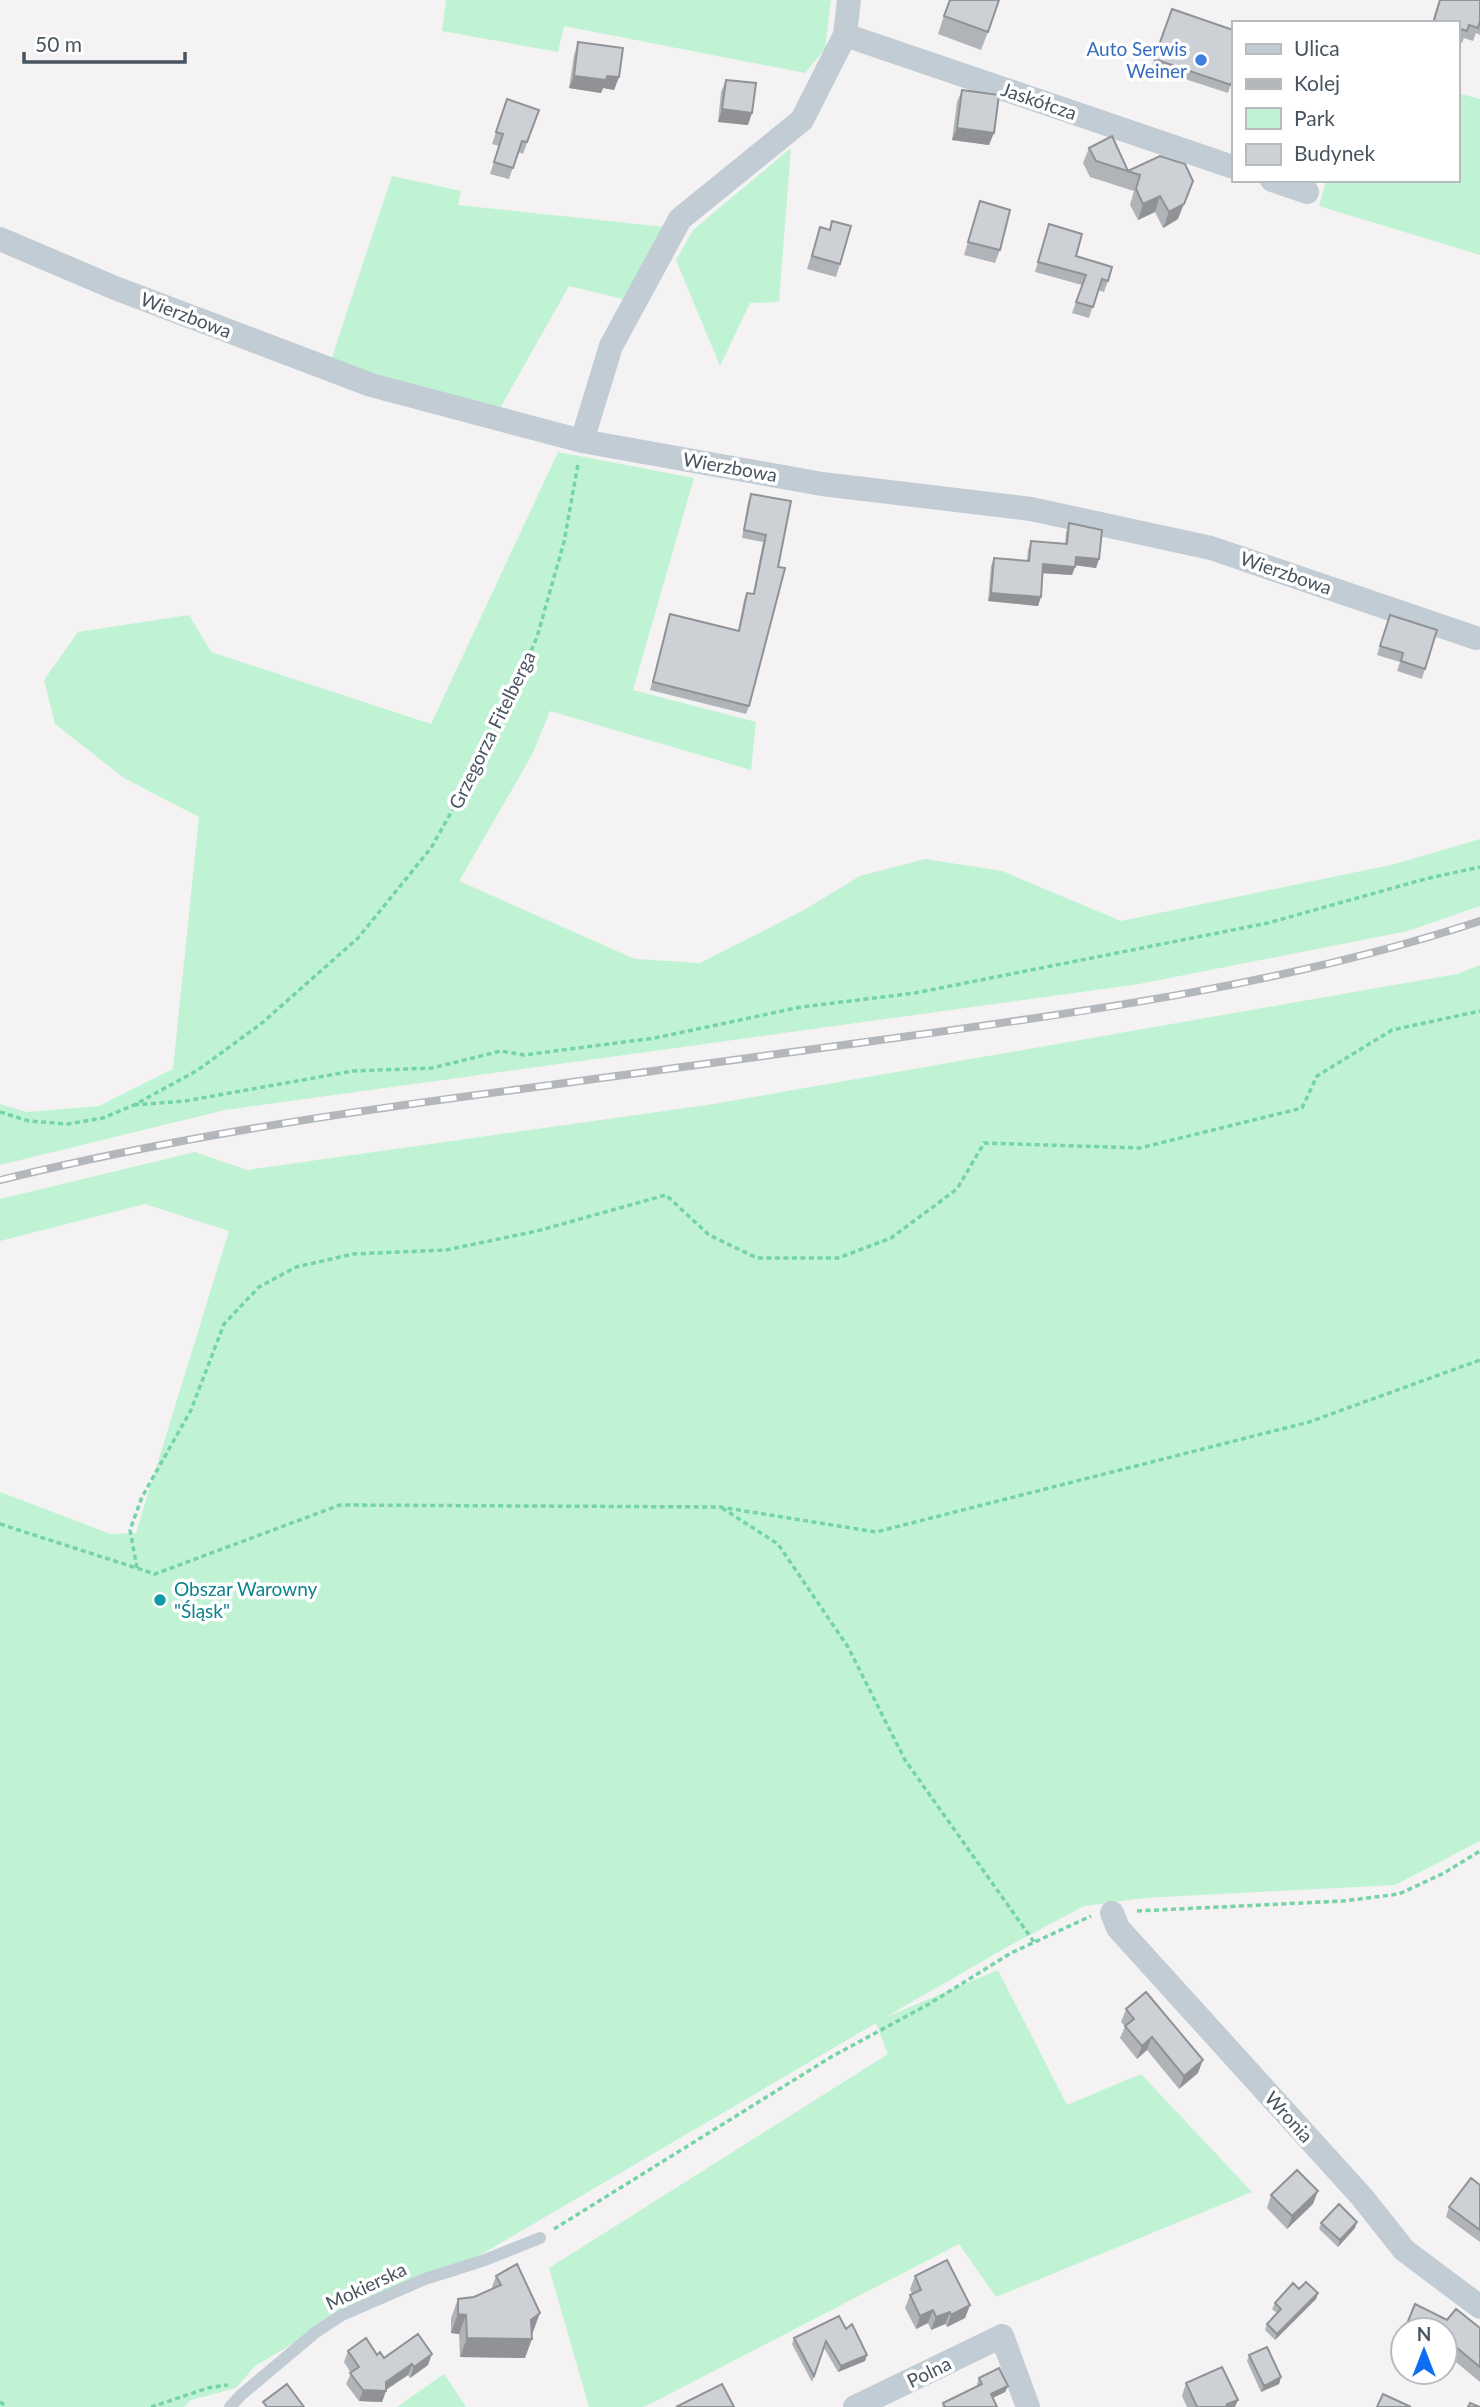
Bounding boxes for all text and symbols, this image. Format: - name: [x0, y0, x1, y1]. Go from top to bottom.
- scale bar: [24, 21, 186, 65]
- legend: [1232, 21, 1459, 182]
- text: 50 m: [35, 31, 82, 56]
- text: Ulica: [1294, 35, 1340, 60]
- place label: Auto Serwis Weiner: [1086, 37, 1187, 82]
- marker: Auto Serwis Weiner: [1193, 52, 1209, 68]
- text: Kolej: [1294, 70, 1340, 95]
- street label: Jaskółcza: [998, 77, 1080, 124]
- text: Park: [1294, 105, 1335, 130]
- text: Budynek: [1294, 140, 1375, 165]
- street label: Wierzbowa: [138, 287, 235, 342]
- street label: Wierzbowa: [681, 447, 779, 486]
- street label: Wierzbowa: [1237, 546, 1335, 599]
- street label: Grzegorza Fitelberga: [443, 647, 540, 812]
- place label: Obszar Warowny "Śląsk": [174, 1577, 318, 1622]
- marker: Obszar Warowny "Śląsk": [152, 1592, 168, 1608]
- street label: Wronia: [1260, 2086, 1318, 2147]
- street label: Mokierska: [322, 2257, 410, 2314]
- north arrow: [1389, 2316, 1459, 2386]
- text: N: [1417, 2322, 1431, 2345]
- street label: Polna: [903, 2351, 955, 2392]

